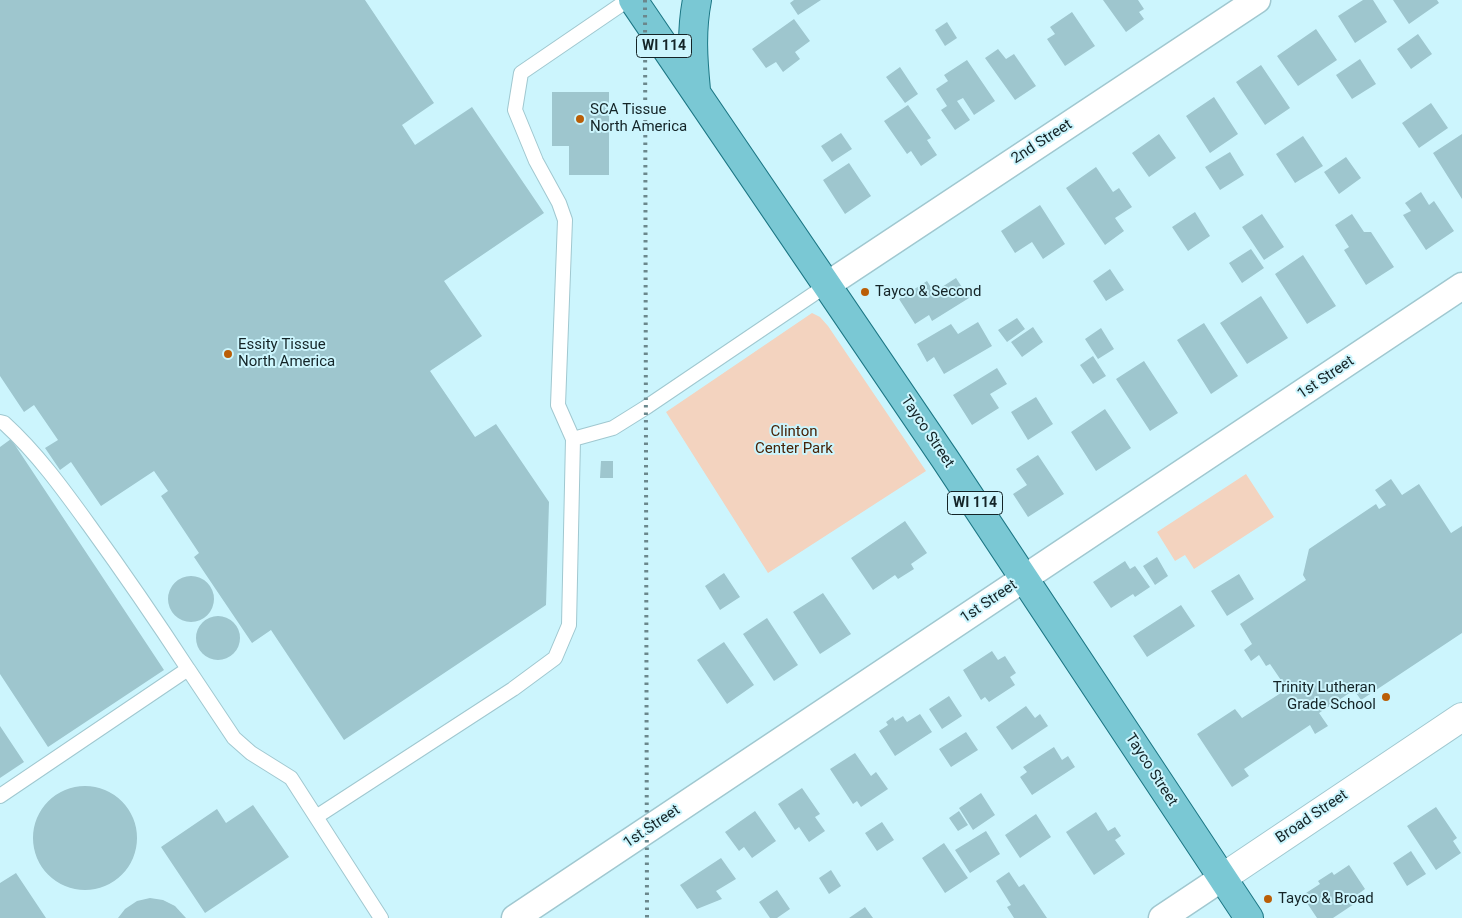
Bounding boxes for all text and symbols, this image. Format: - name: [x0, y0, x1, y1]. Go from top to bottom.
- road number: WI 114: [636, 34, 692, 58]
- place label: SCA Tissue North America: [590, 101, 687, 136]
- marker: SCA Tissue North America: [574, 113, 586, 125]
- street label: 2nd Street: [1008, 116, 1076, 168]
- place label: Tayco & Second: [875, 283, 981, 301]
- marker: Tayco & Second: [859, 286, 871, 298]
- place label: Essity Tissue North America: [238, 336, 335, 371]
- marker: Essity Tissue North America: [222, 348, 234, 360]
- street label: 1st Street: [1294, 353, 1358, 403]
- street label: Tayco Street: [896, 393, 958, 471]
- park label: Clinton Center Park: [755, 423, 833, 458]
- road number: WI 114: [948, 492, 1002, 514]
- street label: 1st Street: [957, 577, 1021, 627]
- place label: Trinity Lutheran Grade School: [1273, 679, 1376, 714]
- marker: Trinity Lutheran Grade School: [1380, 691, 1392, 703]
- street label: Tayco Street: [1121, 730, 1181, 810]
- street label: Broad Street: [1273, 786, 1351, 848]
- street label: 1st Street: [620, 802, 684, 852]
- place label: Tayco & Broad: [1278, 890, 1374, 908]
- marker: Tayco & Broad: [1262, 893, 1274, 905]

